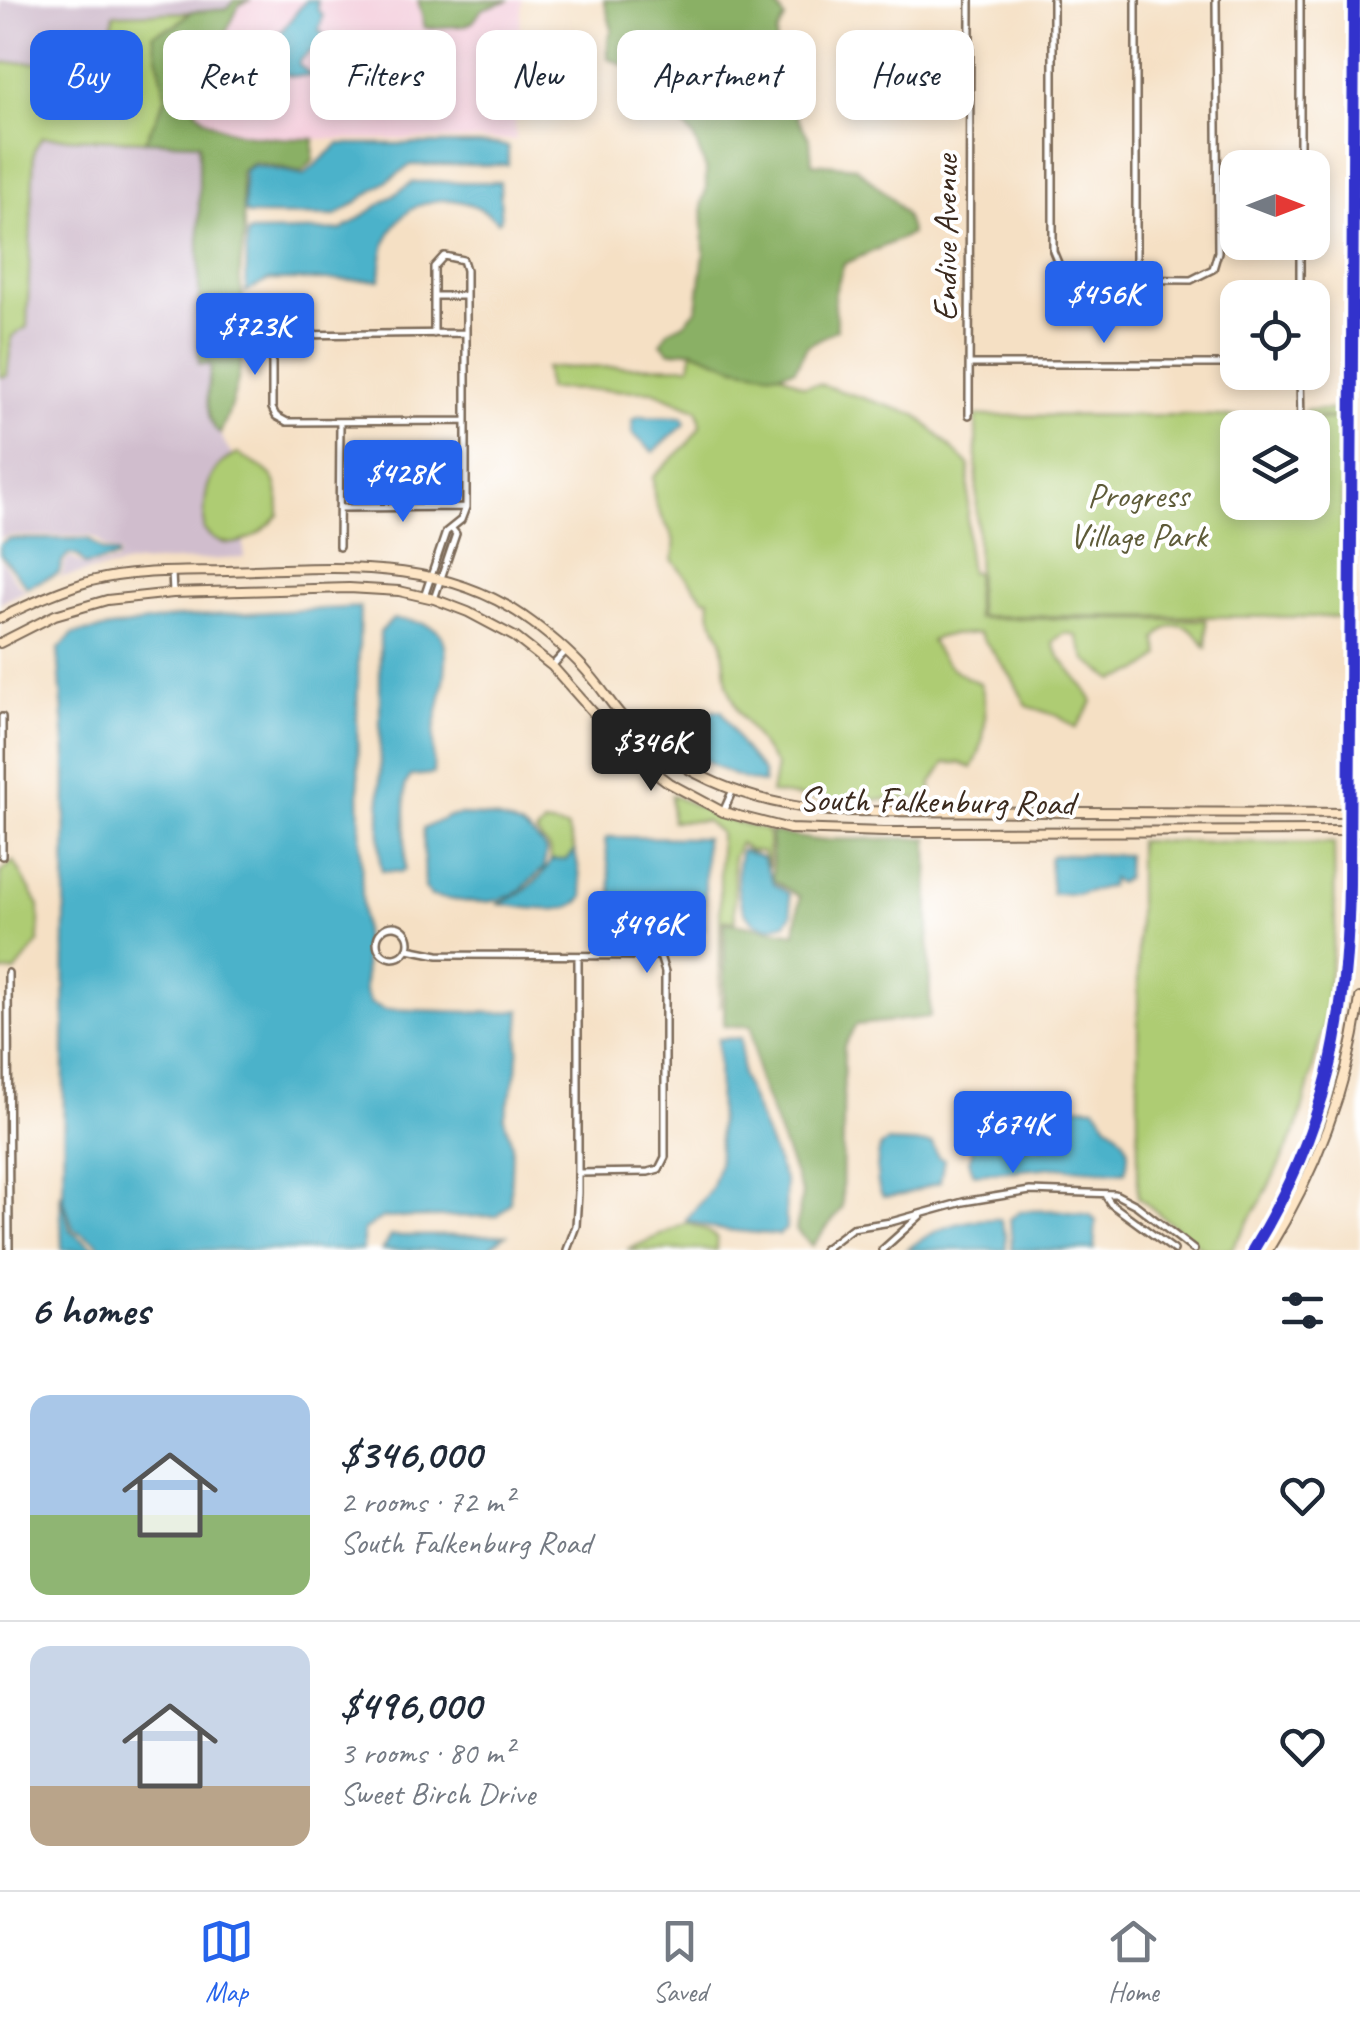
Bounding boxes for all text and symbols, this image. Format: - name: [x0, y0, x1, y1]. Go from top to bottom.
- chip: Buy: [30, 30, 143, 120]
- chip: Rent: [163, 30, 290, 120]
- chip: Filters: [310, 30, 456, 120]
- chip: New: [476, 30, 597, 120]
- chip: Apartment: [617, 30, 816, 120]
- chip: House: [836, 30, 974, 120]
- north arrow: [1220, 150, 1330, 260]
- map controls: [1220, 150, 1330, 520]
- street label: Endive Avenue: [923, 152, 968, 321]
- pin: $456K: [1034, 261, 1174, 346]
- text: $456K: [1067, 273, 1141, 314]
- button: locate: [1220, 280, 1330, 390]
- pin: $723K: [185, 293, 325, 378]
- text: $723K: [218, 305, 292, 346]
- button: layers: [1220, 410, 1330, 520]
- pin: $428K: [333, 440, 473, 525]
- text: $428K: [366, 452, 440, 493]
- park label: Progress Village Park: [1069, 473, 1209, 558]
- pin: $346K: [581, 709, 721, 794]
- text: $346K: [614, 721, 688, 762]
- street label: South Falkenburg Road: [799, 776, 1080, 826]
- pin: $496K: [577, 891, 717, 976]
- text: $496K: [610, 903, 684, 944]
- pin: $674K: [943, 1091, 1083, 1176]
- text: $674K: [976, 1103, 1050, 1144]
- icon: filters: [1275, 1283, 1330, 1338]
- text: 6 homes: [30, 1284, 149, 1337]
- text: $346,000: [340, 1428, 482, 1481]
- icon: home: [110, 1435, 230, 1555]
- icon: heart: [1275, 1468, 1330, 1523]
- text: 2 rooms · 72 m²: [340, 1481, 513, 1522]
- text: South Falkenburg Road: [340, 1522, 592, 1563]
- text: $496,000: [340, 1679, 481, 1732]
- icon: home: [110, 1686, 230, 1806]
- icon: heart: [1275, 1719, 1330, 1774]
- text: 3 rooms · 80 m²: [340, 1732, 513, 1773]
- text: Sweet Birch Drive: [340, 1773, 535, 1814]
- tab: Map: [199, 1914, 254, 2009]
- tab: Saved: [652, 1914, 707, 2009]
- tab: Home: [1106, 1914, 1161, 2009]

